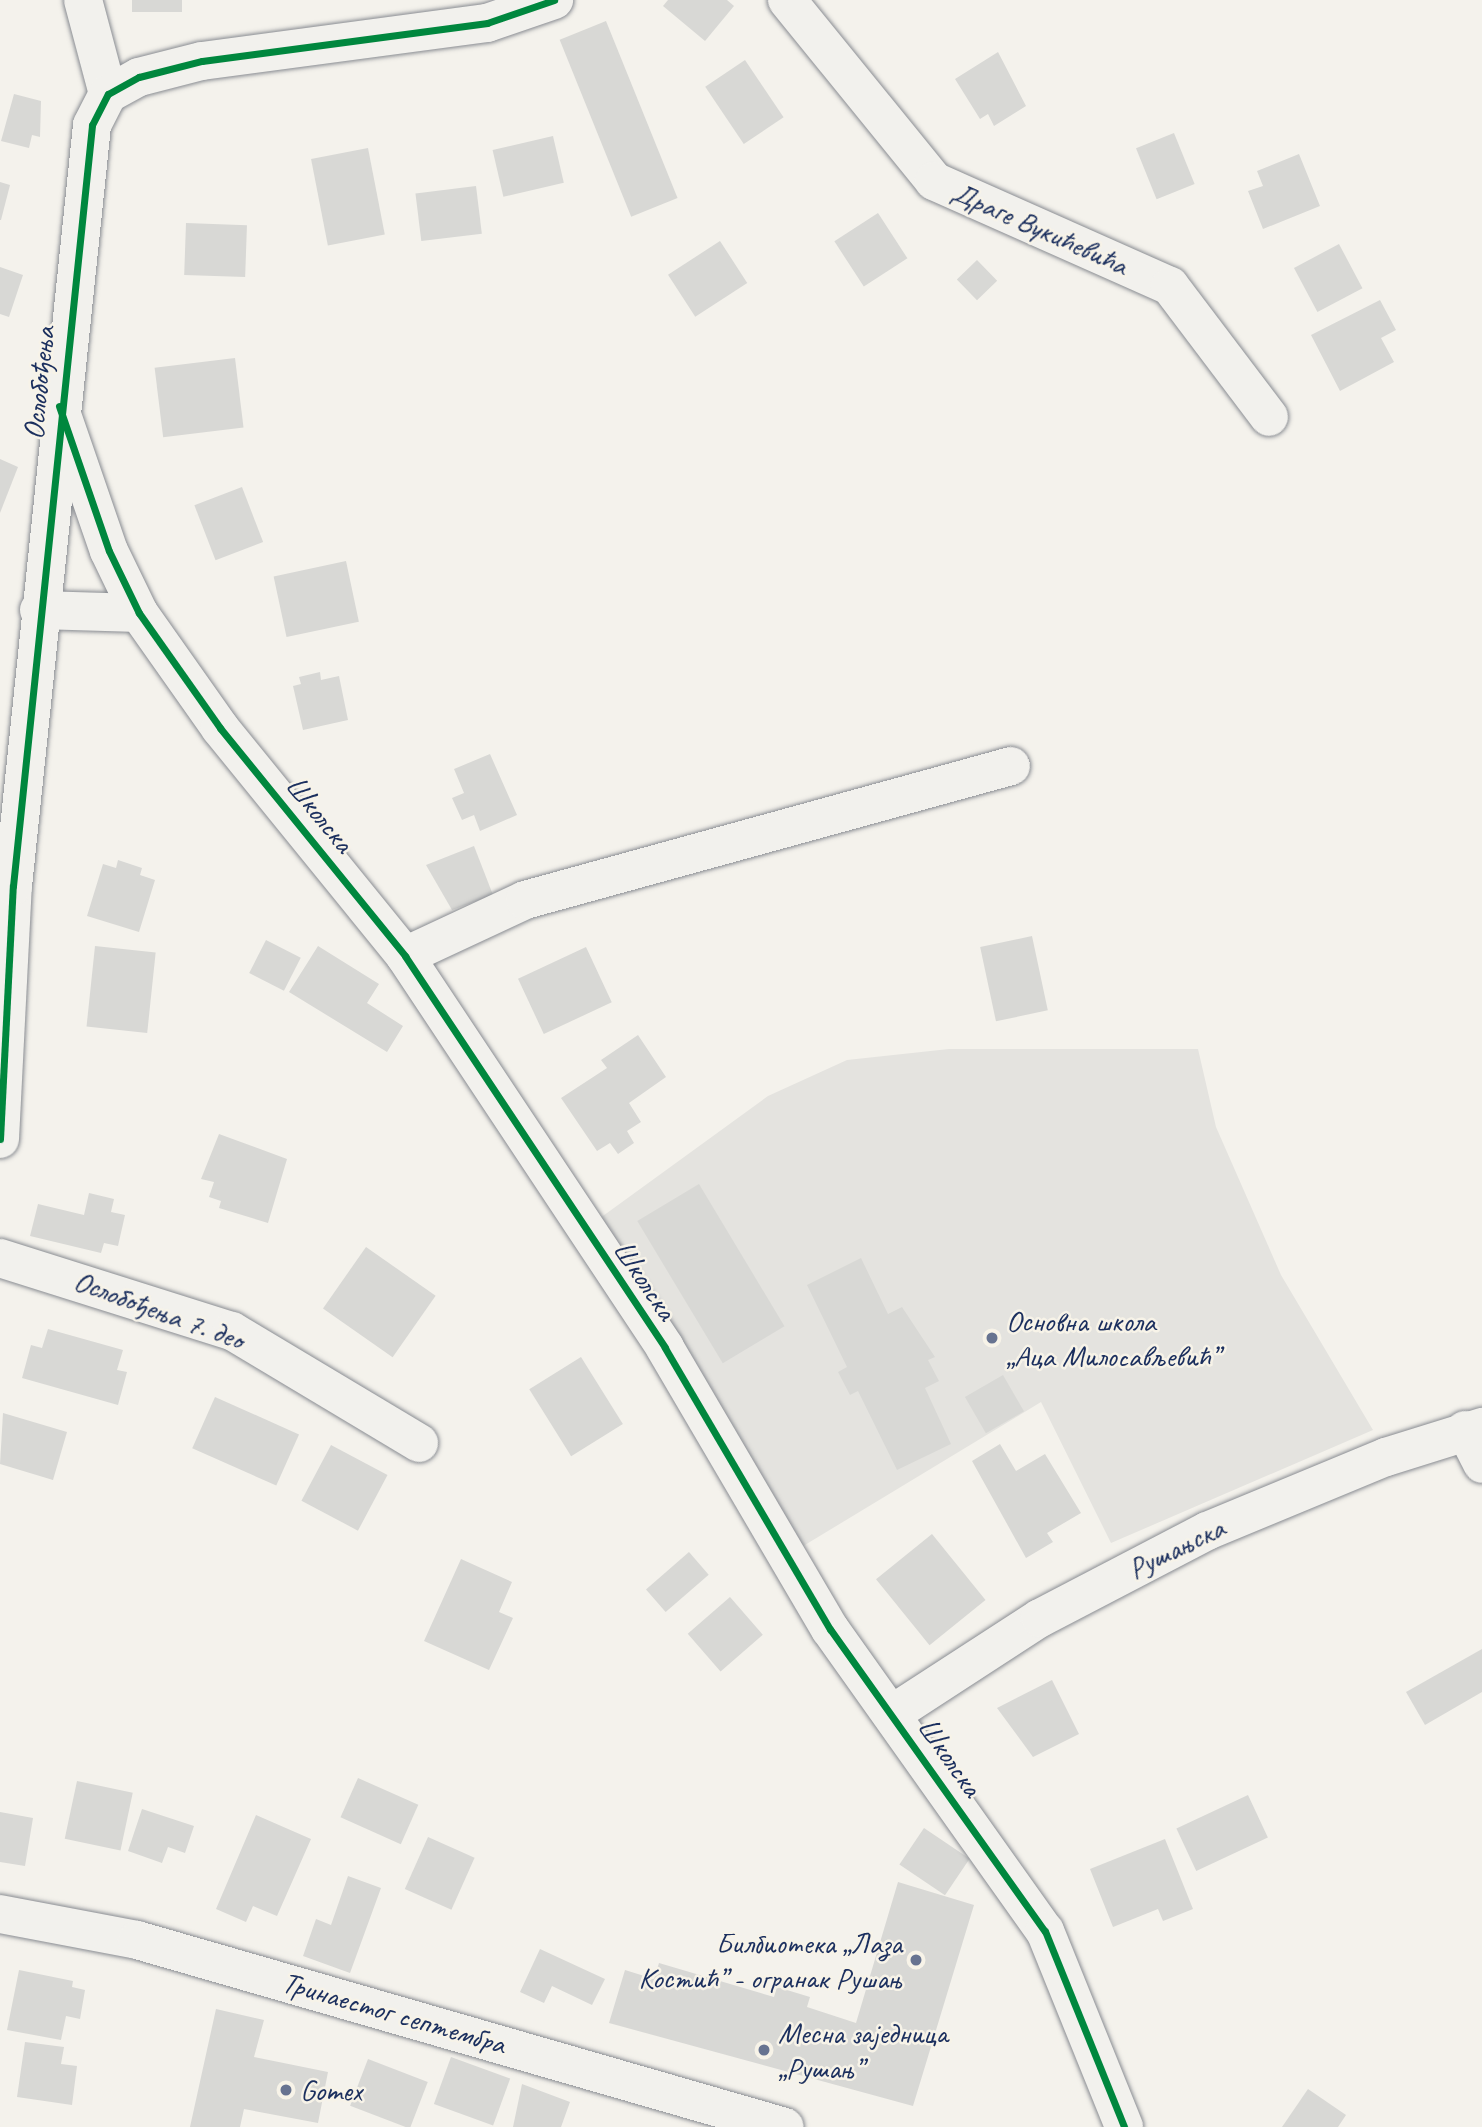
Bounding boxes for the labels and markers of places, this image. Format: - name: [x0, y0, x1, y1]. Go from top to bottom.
- place label: Основна школа „Аца Милосављевић”: [1006, 1303, 1216, 1374]
- marker: Основна школа „Аца Милосављевић”: [984, 1330, 1000, 1346]
- place label: Билбиотека „Лаза Костић” - огранак Рушањ: [637, 1925, 902, 1996]
- marker: Билбиотека „Лаза Костић” - огранак Рушањ: [908, 1952, 924, 1968]
- place label: Месна заједница „Рушањ”: [778, 2015, 948, 2086]
- marker: Месна заједница „Рушањ”: [756, 2042, 772, 2058]
- place label: Gomex: [300, 2072, 362, 2108]
- marker: Gomex: [278, 2082, 294, 2098]

